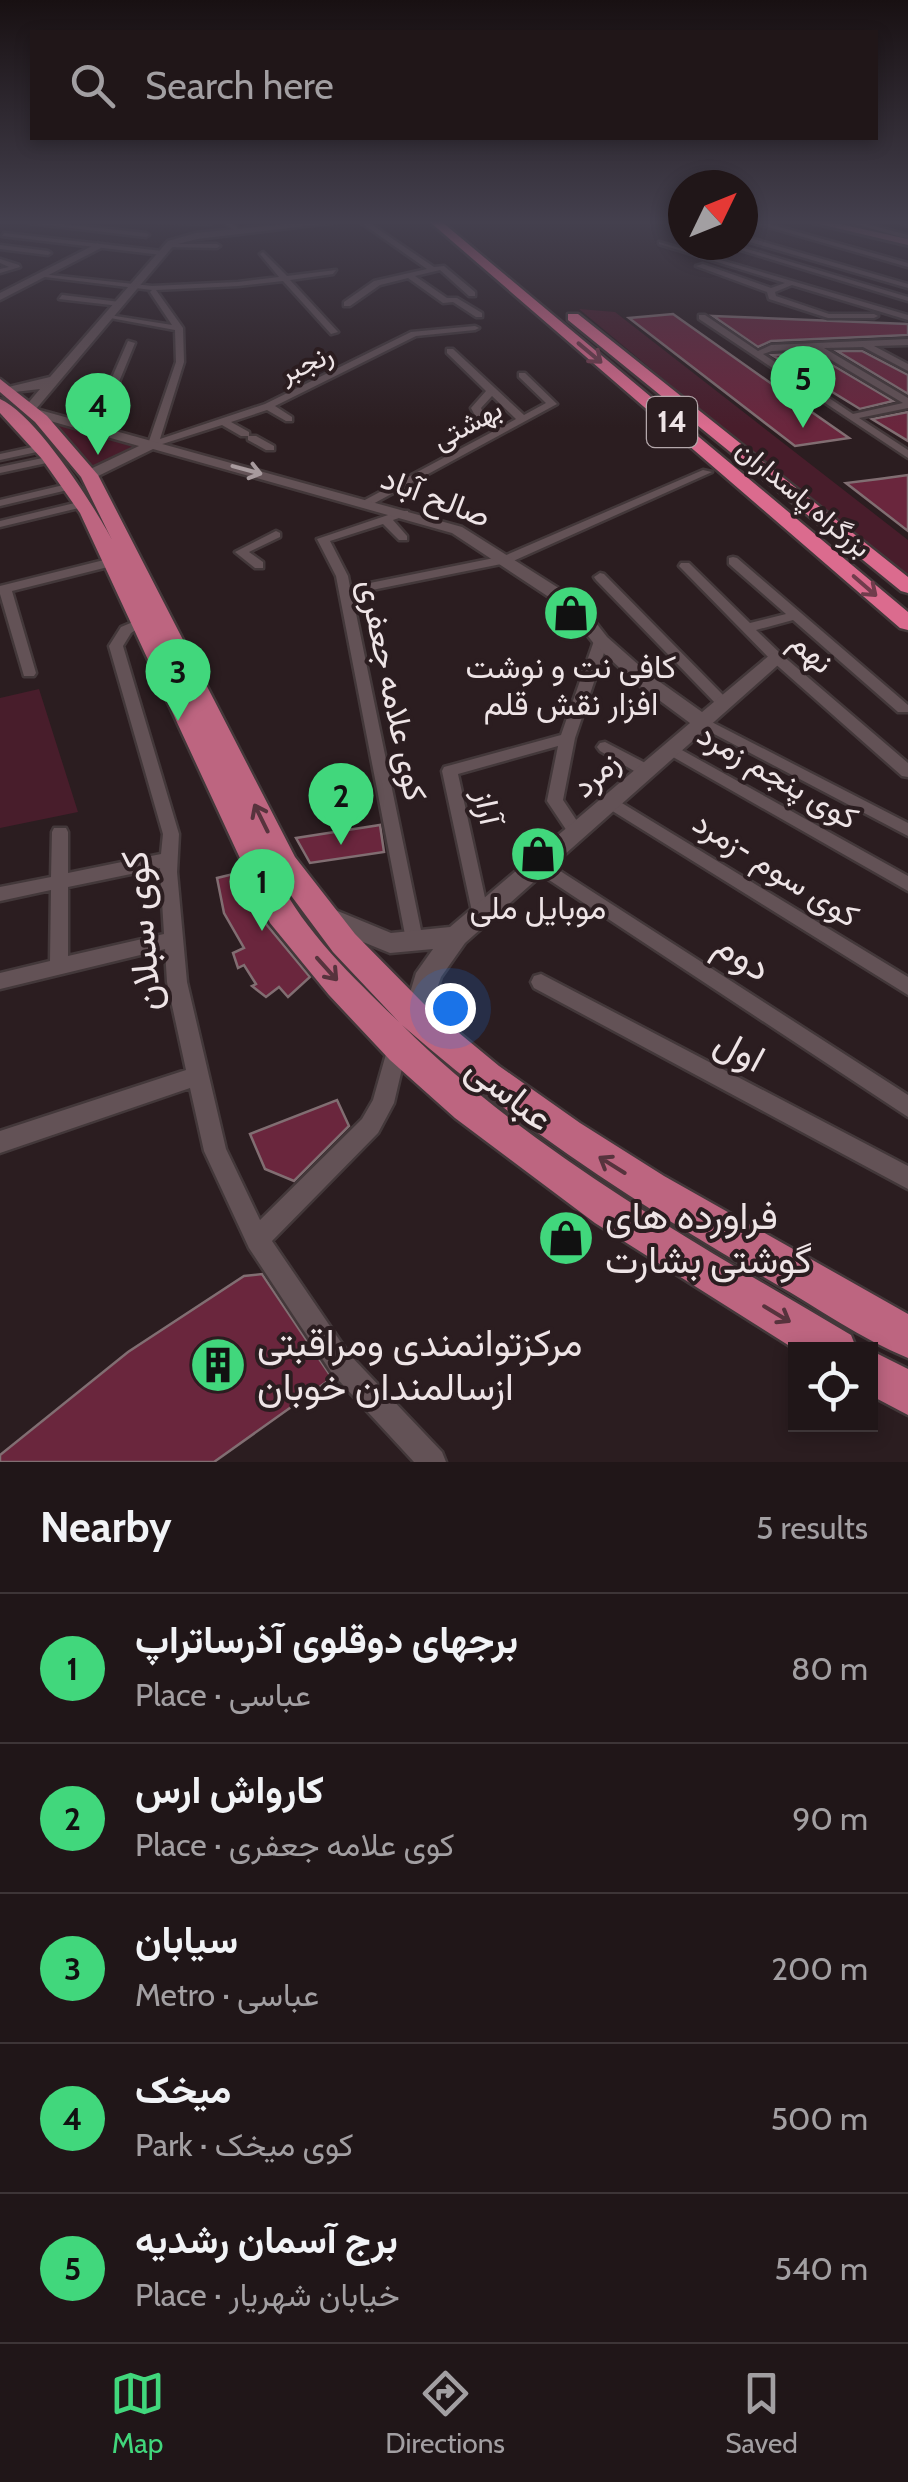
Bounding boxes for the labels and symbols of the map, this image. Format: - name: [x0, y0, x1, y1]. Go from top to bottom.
- north arrow: [668, 170, 758, 260]
- street label: رنجبر: [273, 336, 339, 391]
- one-way arrow: [577, 341, 602, 364]
- pin: 5: [770, 346, 836, 428]
- pin: 4: [66, 372, 130, 455]
- street label: بهشتی: [426, 392, 508, 457]
- road number: 14: [647, 397, 697, 447]
- street label: بزرگراه پاسداران: [728, 432, 878, 566]
- street label: صالح آباد: [375, 458, 496, 538]
- one-way arrow: [231, 461, 262, 480]
- one-way arrow: [851, 574, 877, 596]
- street label: کوی علامه جعفری: [350, 575, 436, 805]
- shop icon: کافی نت و نوشت افزار نقش قلم: [541, 583, 601, 643]
- street label: نهم: [781, 622, 842, 683]
- pin: 3: [146, 638, 210, 721]
- place label: کافی نت و نوشت افزار نقش قلم: [466, 647, 676, 725]
- street label: کوی پنجم زمرد: [690, 714, 865, 840]
- street label: زمرد: [564, 742, 628, 806]
- pin: 2: [308, 762, 374, 845]
- street label: آراز: [465, 785, 512, 831]
- street label: کوی سوم -زمرد: [685, 802, 866, 937]
- one-way arrow: [251, 804, 270, 834]
- shop icon: موبایل ملی: [508, 824, 568, 884]
- pin: 1: [230, 848, 294, 931]
- street label: کوی سبلان: [110, 849, 171, 1013]
- place label: موبایل ملی: [470, 888, 606, 928]
- street label: دوم: [705, 920, 780, 993]
- one-way arrow: [315, 956, 338, 981]
- your location: [425, 983, 476, 1034]
- street label: اول: [707, 1017, 773, 1082]
- street label: عباسى: [457, 1044, 563, 1141]
- one-way arrow: [598, 1155, 627, 1175]
- place label: فراورده های گوشتی بشارت: [605, 1192, 812, 1283]
- shop icon: فراورده های گوشتی بشارت: [536, 1208, 596, 1268]
- one-way arrow: [762, 1304, 791, 1324]
- place label: مرکزتوانمندی ومراقبتی ازسالمندان خوبان: [257, 1319, 583, 1410]
- building icon: مرکزتوانمندی ومراقبتی ازسالمندان خوبان: [188, 1335, 248, 1395]

